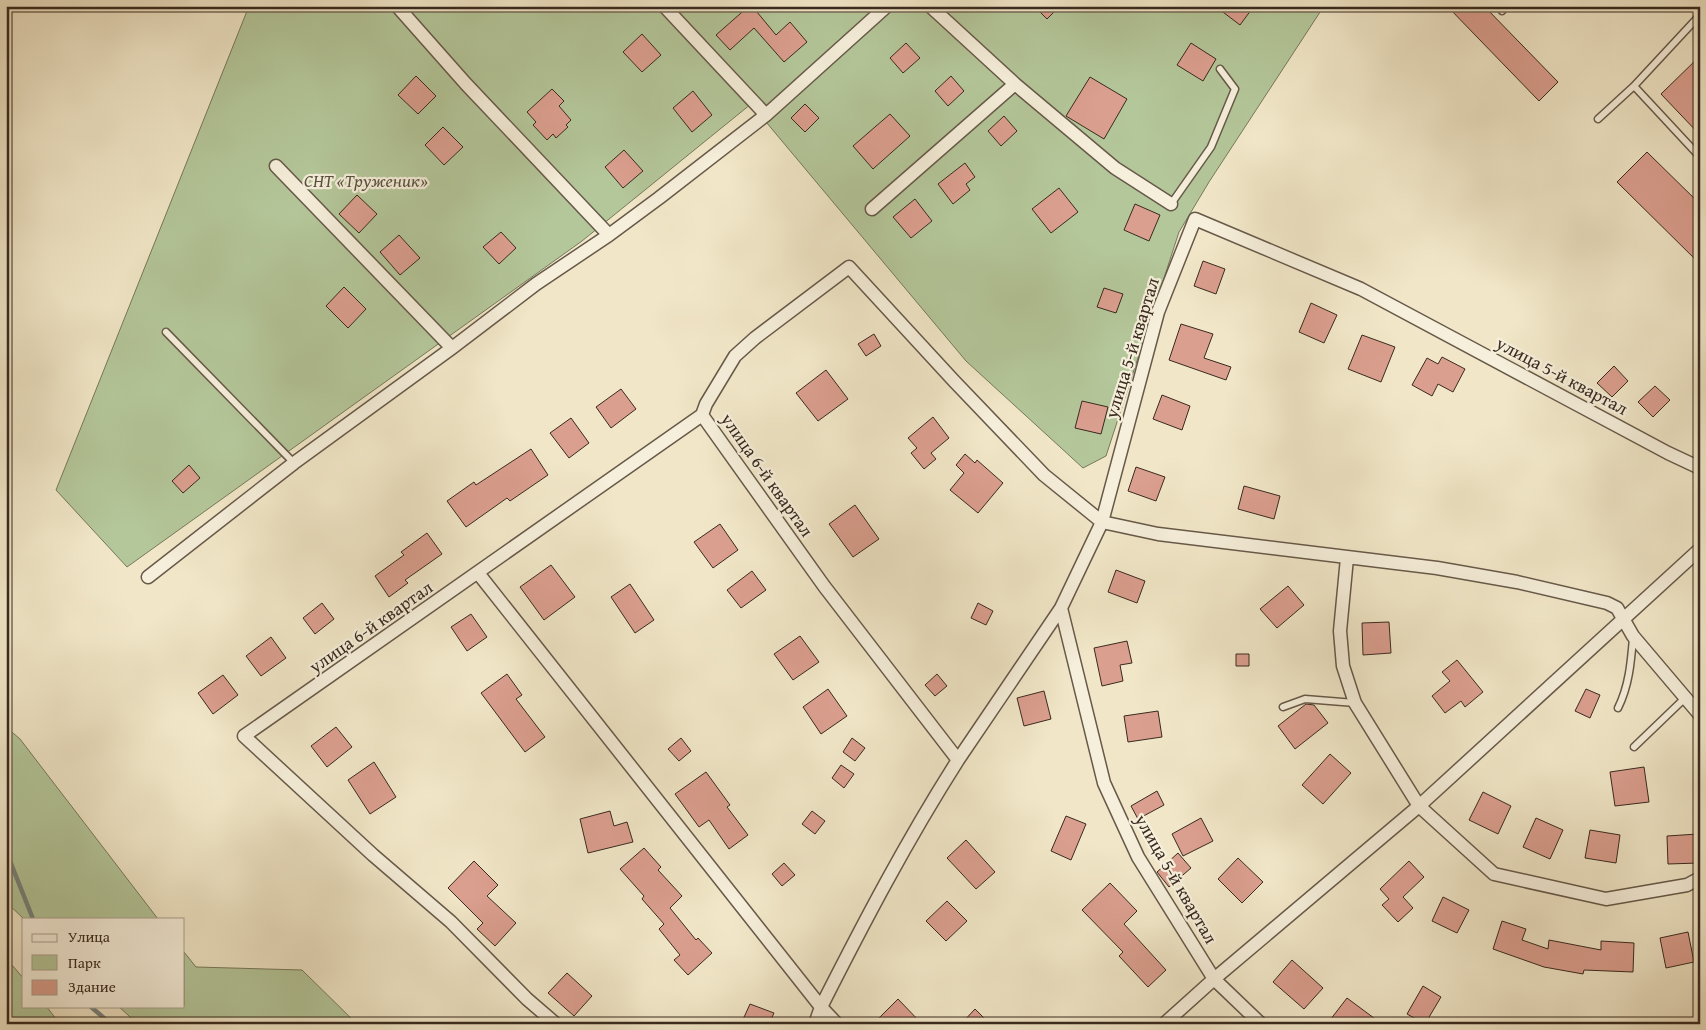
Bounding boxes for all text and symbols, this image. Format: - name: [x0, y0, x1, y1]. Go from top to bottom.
- park label: СНТ «Труженик»: [304, 167, 428, 194]
- street label: улица 5-й квартал: [1097, 274, 1166, 422]
- street label: улица 5-й квартал: [1491, 329, 1633, 422]
- street label: улица 6-й квартал: [714, 406, 820, 542]
- street label: улица 6-й квартал: [302, 574, 438, 680]
- street label: улица 5-й квартал: [1128, 808, 1225, 949]
- legend: [22, 918, 185, 1008]
- text: Улица: [68, 926, 111, 947]
- text: Парк: [68, 952, 101, 973]
- text: Здание: [68, 976, 116, 997]

